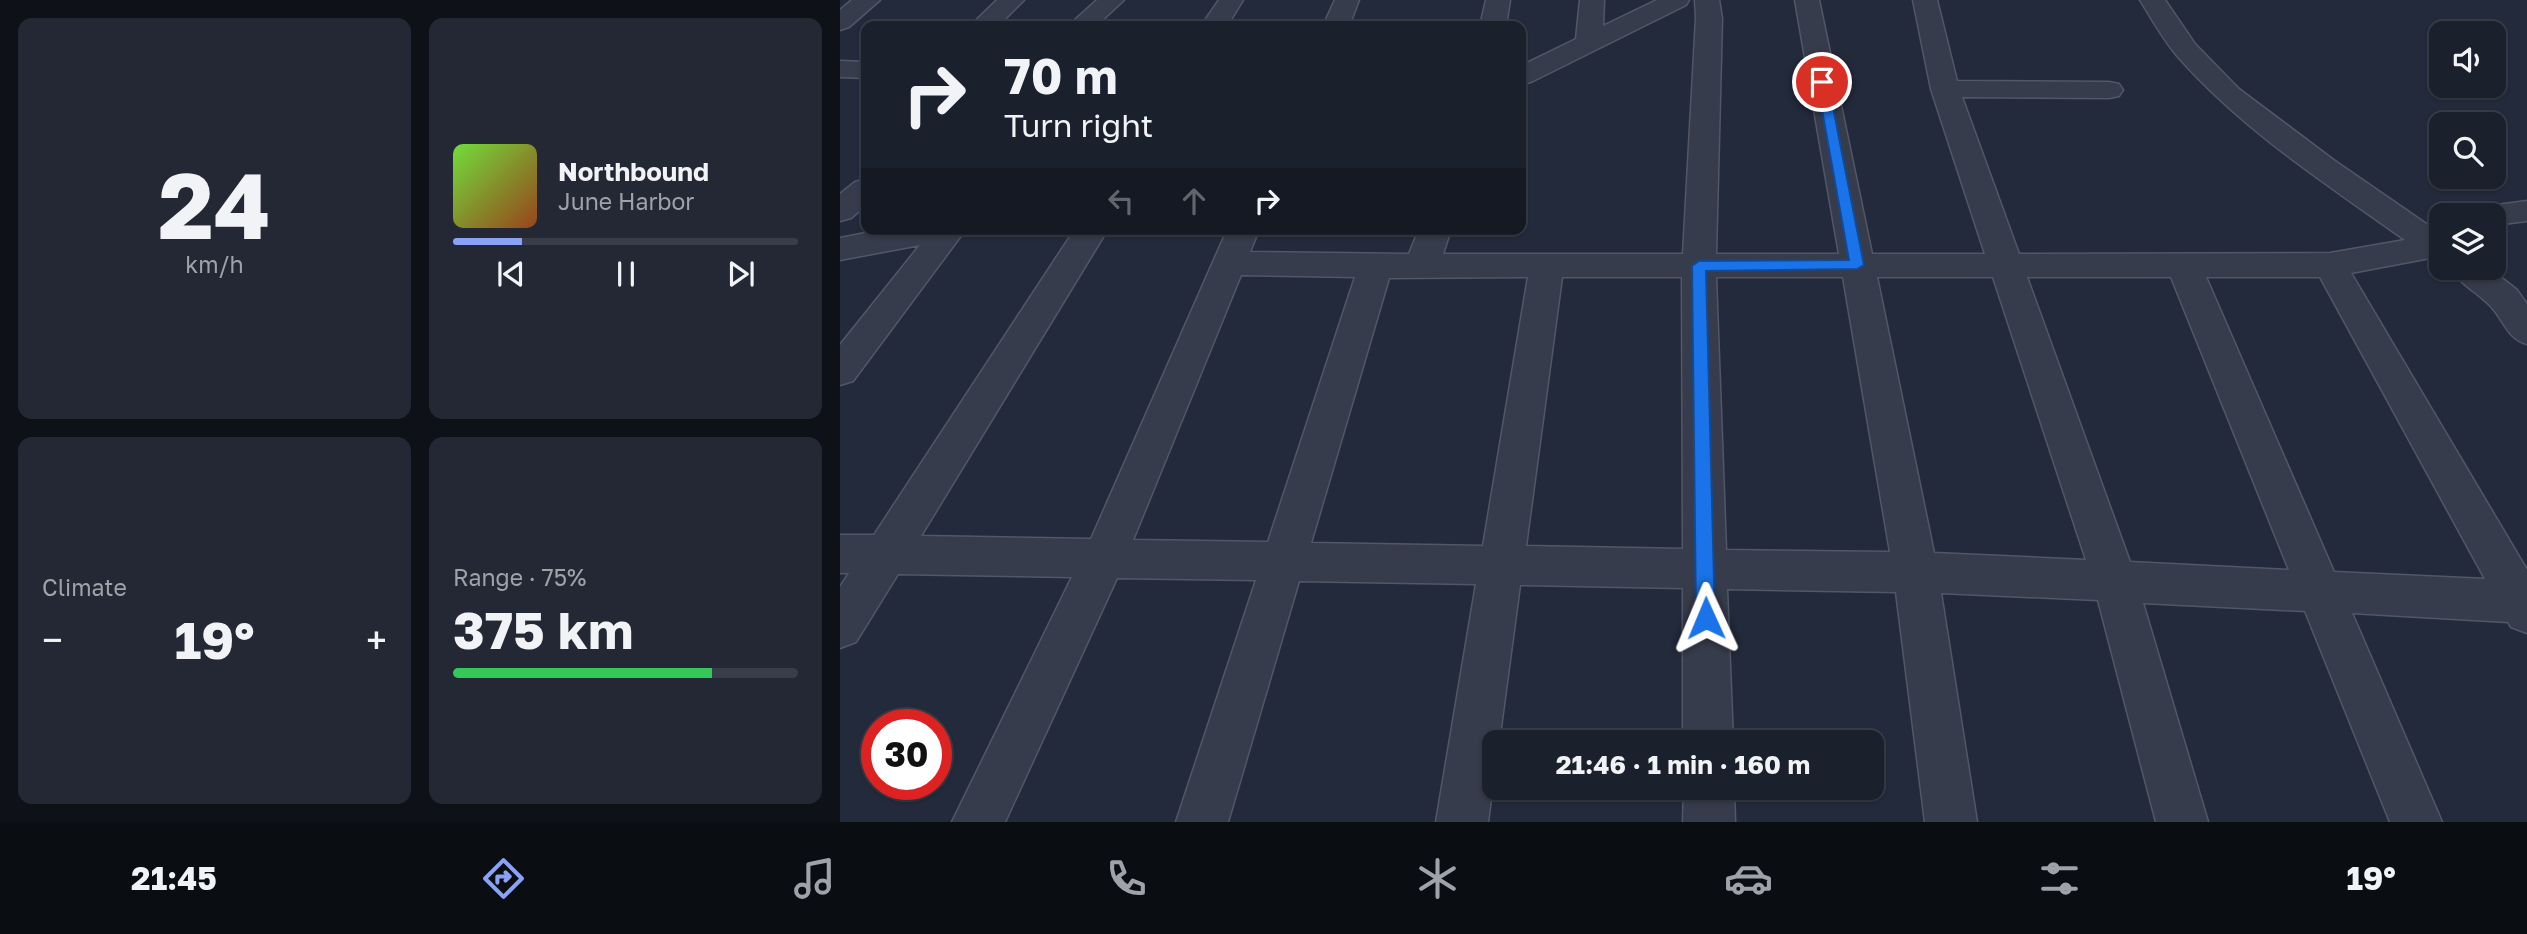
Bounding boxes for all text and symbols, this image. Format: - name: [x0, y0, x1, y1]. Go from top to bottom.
- map controls: [2429, 21, 2506, 280]
- button: sound: [2429, 21, 2506, 98]
- text: 70 m: [1004, 46, 1118, 105]
- icon: right: [889, 49, 980, 140]
- pin: [1792, 52, 1852, 112]
- icon: arrive: [1803, 63, 1841, 101]
- text: Turn right: [1004, 106, 1153, 144]
- button: search: [2429, 112, 2506, 189]
- text: 24: [158, 150, 271, 259]
- text: Northbound: [558, 156, 709, 187]
- icon: left: [1102, 182, 1140, 220]
- icon: ahead: [1175, 182, 1213, 220]
- icon: right: [1248, 182, 1286, 220]
- text: June Harbor: [558, 187, 694, 215]
- button: layers: [2429, 203, 2506, 280]
- text: km/h: [185, 250, 244, 278]
- icon: previous: [492, 255, 530, 293]
- icon: pause: [607, 255, 645, 293]
- icon: next: [722, 255, 760, 293]
- text: Range · 75%: [453, 563, 586, 591]
- text: Climate: [42, 573, 127, 601]
- position arrow: [1669, 581, 1743, 655]
- text: 375 km: [453, 598, 633, 660]
- text: 19°: [174, 608, 255, 670]
- text: −: [42, 617, 63, 662]
- text: +: [366, 617, 387, 662]
- speed limit sign: 30: [861, 709, 952, 800]
- text: 21:46 · 1 min · 160 m: [1556, 749, 1810, 780]
- icon: directions: [479, 854, 528, 903]
- icon: music: [790, 854, 839, 903]
- icon: phone: [1102, 854, 1151, 903]
- icon: climate: [1413, 854, 1462, 903]
- icon: car: [1724, 854, 1773, 903]
- icon: filters: [2035, 854, 2084, 903]
- text: 21:45: [131, 859, 217, 897]
- text: 19°: [2347, 859, 2396, 897]

